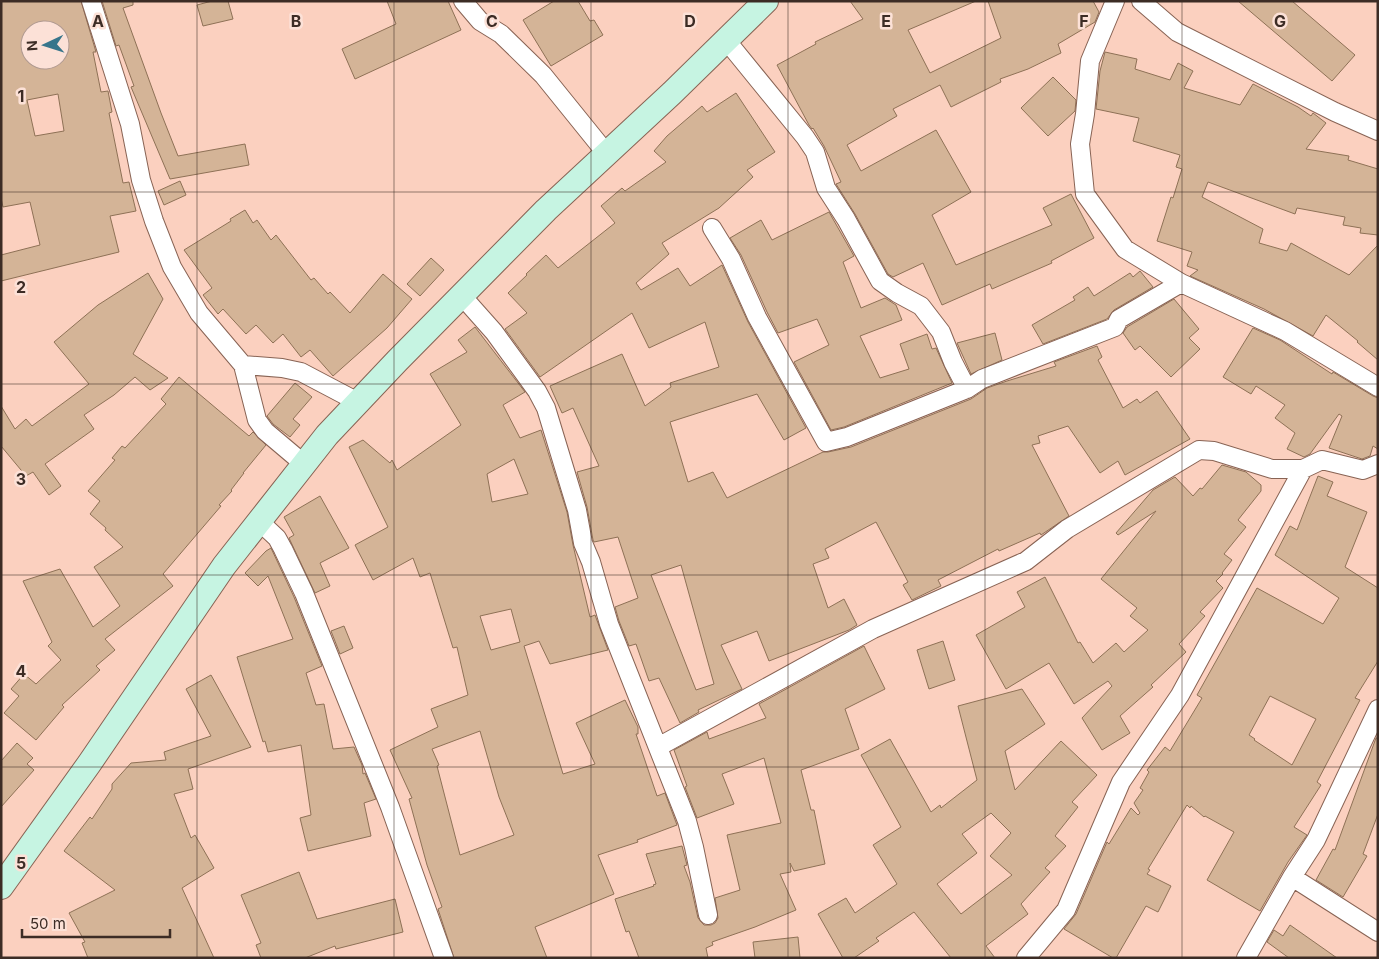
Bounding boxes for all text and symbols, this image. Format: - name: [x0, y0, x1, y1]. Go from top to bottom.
- text: A: [92, 11, 104, 31]
- text: B: [291, 11, 301, 31]
- text: C: [486, 11, 498, 31]
- text: D: [684, 11, 696, 31]
- text: E: [881, 11, 891, 31]
- text: F: [1079, 11, 1089, 31]
- text: G: [1274, 11, 1286, 31]
- north arrow: [20, 20, 70, 70]
- text: N: [23, 40, 40, 52]
- text: 1: [18, 86, 24, 106]
- text: 2: [16, 277, 26, 297]
- text: 3: [16, 469, 26, 489]
- text: 4: [16, 661, 27, 681]
- text: 5: [16, 853, 26, 873]
- scale bar: [22, 906, 170, 938]
- text: 50 m: [30, 914, 66, 933]

